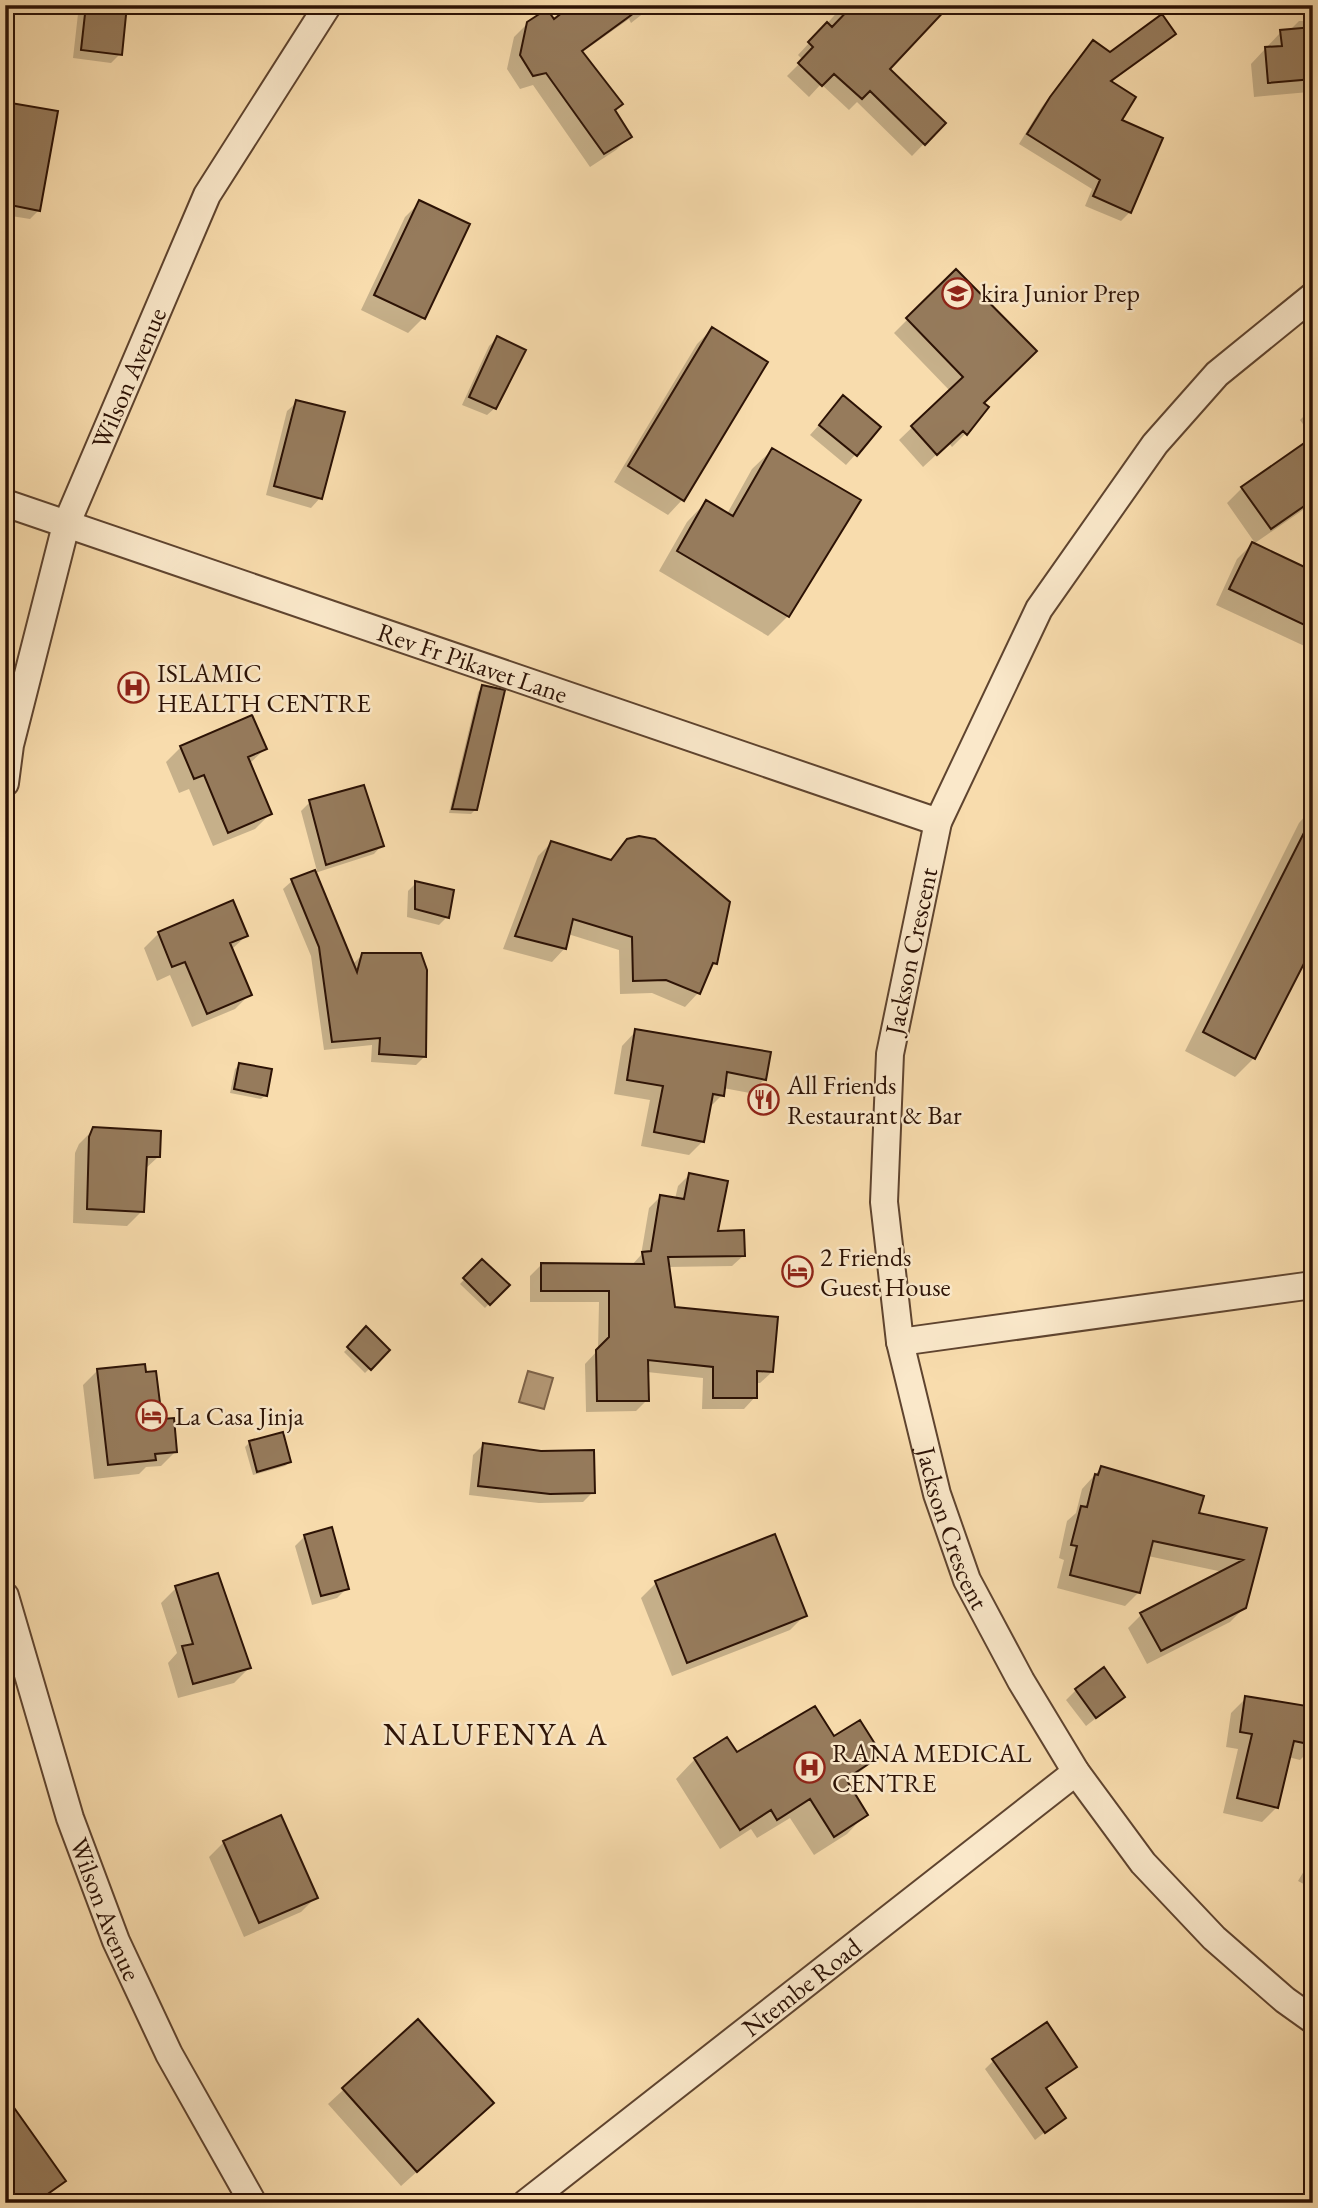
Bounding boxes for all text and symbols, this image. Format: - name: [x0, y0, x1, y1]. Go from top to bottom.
- school or university icon: kira Junior Prep: [941, 276, 975, 310]
- place label: kira Junior Prep: [981, 276, 1140, 310]
- street label: Wilson Avenue: [83, 302, 174, 454]
- street label: Rev Fr Pikavet Lane: [373, 615, 572, 711]
- place label: ISLAMIC HEALTH CENTRE: [157, 656, 371, 720]
- hospital icon: ISLAMIC HEALTH CENTRE: [117, 671, 151, 705]
- street label: Jackson Crescent: [876, 864, 945, 1040]
- place label: All Friends Restaurant & Bar: [786, 1068, 962, 1132]
- restaurant icon: All Friends Restaurant & Bar: [747, 1083, 781, 1117]
- place label: 2 Friends Guest House: [820, 1240, 951, 1304]
- hotel icon: 2 Friends Guest House: [780, 1255, 814, 1289]
- hotel icon: La Casa Jinja: [135, 1399, 169, 1433]
- place label: La Casa Jinja: [175, 1399, 304, 1433]
- street label: Jackson Crescent: [909, 1441, 997, 1615]
- district label: NALUFENYA A: [383, 1715, 609, 1754]
- place label: RANA MEDICAL CENTRE: [832, 1736, 1032, 1800]
- hospital icon: RANA MEDICAL CENTRE: [792, 1751, 826, 1785]
- street label: Wilson Avenue: [62, 1833, 149, 1986]
- street label: Ntembe Road: [735, 1929, 869, 2044]

